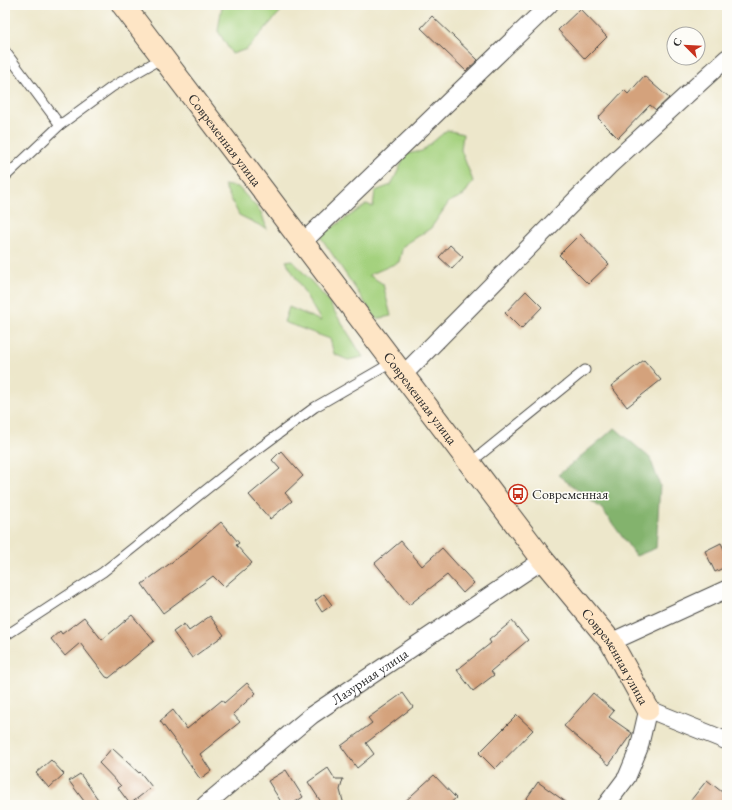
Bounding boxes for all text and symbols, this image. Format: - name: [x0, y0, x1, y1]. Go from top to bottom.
- north arrow: [666, 26, 706, 66]
- text: С: [669, 35, 685, 48]
- street label: Современная улица: [184, 90, 266, 190]
- street label: Современная улица: [380, 348, 462, 448]
- bus stop icon: Современная: [507, 483, 529, 505]
- place label: Современная: [532, 485, 608, 503]
- street label: Современная улица: [578, 604, 653, 708]
- street label: Лазурная улица: [328, 644, 412, 709]

